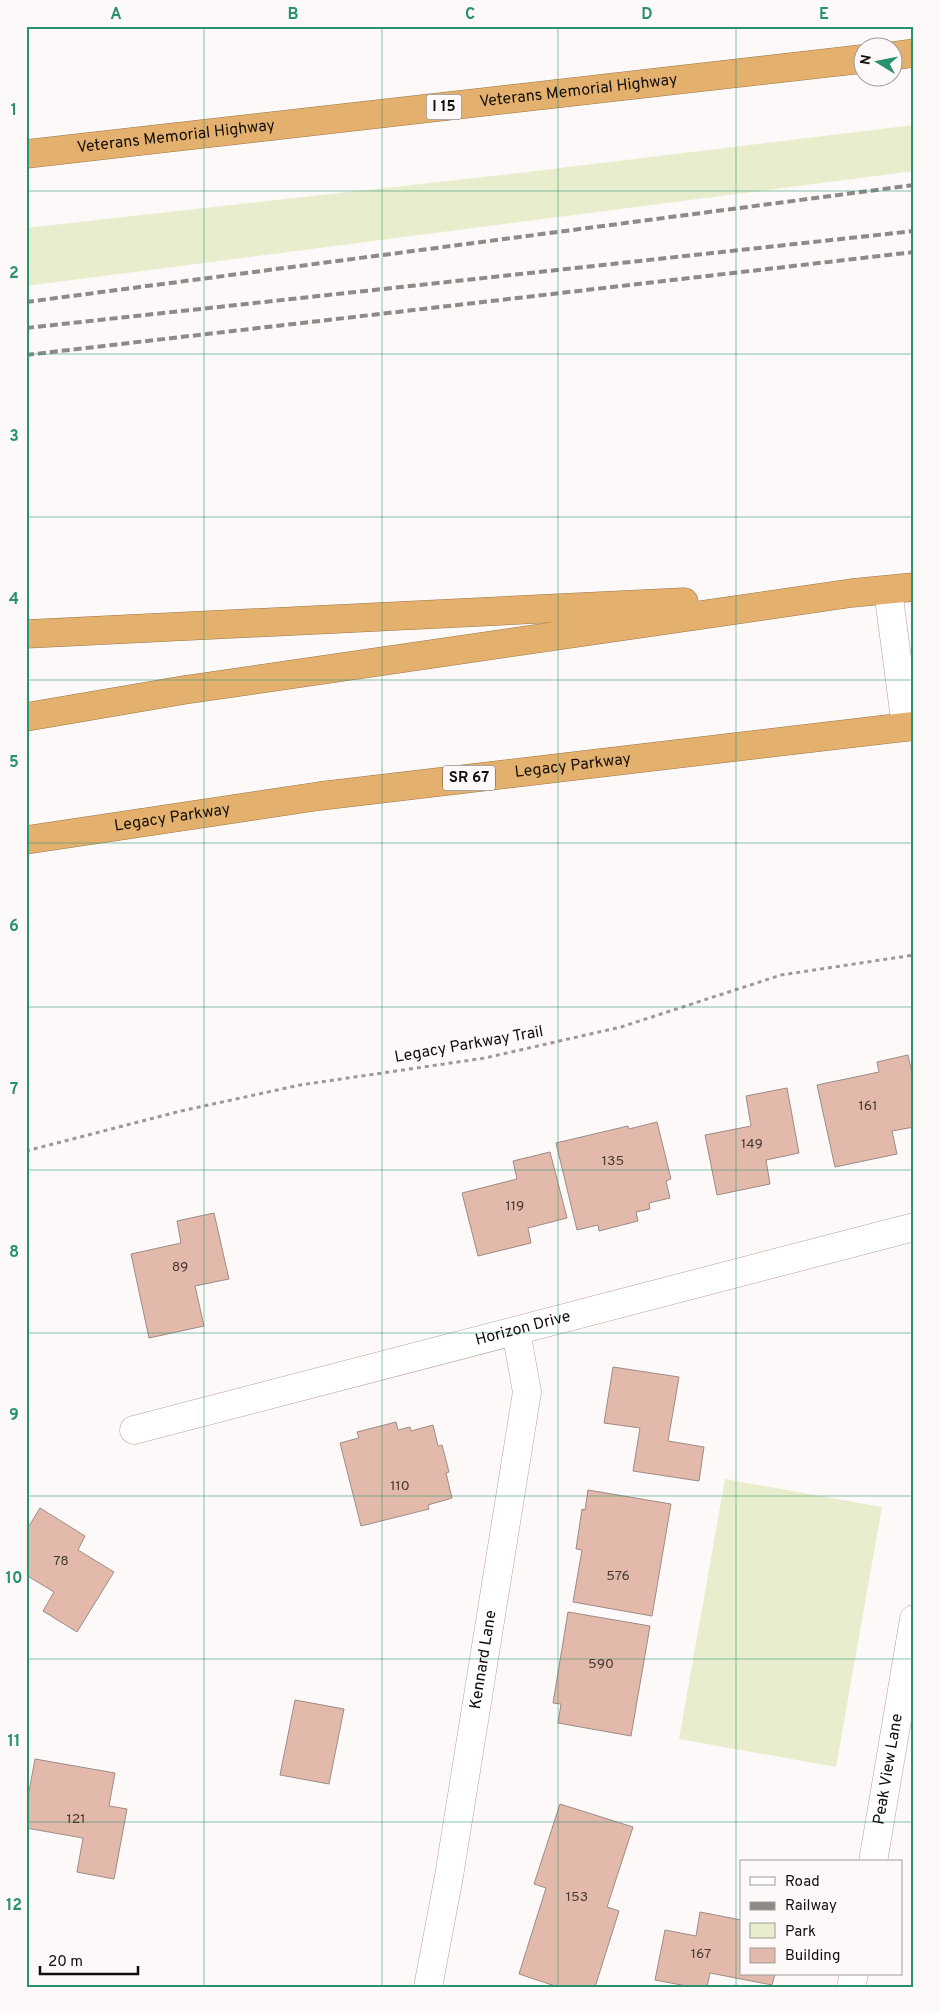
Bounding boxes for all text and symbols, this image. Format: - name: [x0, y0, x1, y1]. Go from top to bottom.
- text: A: [110, 5, 122, 25]
- text: B: [287, 5, 299, 25]
- text: C: [465, 5, 475, 25]
- text: D: [641, 5, 653, 25]
- text: E: [819, 5, 829, 25]
- north arrow: [852, 38, 902, 88]
- text: N: [857, 54, 876, 66]
- street label: Veterans Memorial Highway: [478, 70, 679, 112]
- road number: I 15: [426, 94, 462, 120]
- text: 1: [11, 101, 17, 121]
- street label: Veterans Memorial Highway: [76, 116, 276, 158]
- text: 2: [9, 264, 19, 284]
- text: 3: [9, 427, 19, 447]
- text: 4: [9, 590, 19, 610]
- street label: Legacy Parkway: [514, 749, 632, 783]
- text: 5: [9, 753, 19, 773]
- road number: SR 67: [443, 766, 495, 790]
- street label: Legacy Parkway: [113, 800, 232, 837]
- text: 6: [9, 917, 19, 937]
- street label: Legacy Parkway Trail: [393, 1022, 545, 1068]
- text: 7: [10, 1080, 18, 1100]
- house number: 161: [859, 1098, 877, 1115]
- house number: 149: [741, 1136, 763, 1153]
- house number: 135: [602, 1153, 624, 1170]
- house number: 119: [506, 1198, 524, 1215]
- text: 8: [9, 1243, 19, 1263]
- house number: 89: [172, 1259, 188, 1276]
- street label: Horizon Drive: [473, 1307, 573, 1351]
- text: 9: [9, 1406, 19, 1426]
- house number: 110: [390, 1478, 410, 1495]
- house number: 78: [53, 1553, 69, 1570]
- house number: 576: [606, 1568, 630, 1585]
- text: 10: [6, 1569, 22, 1589]
- street label: Kennard Lane: [466, 1609, 502, 1711]
- house number: 590: [588, 1656, 614, 1673]
- street label: Peak View Lane: [869, 1712, 908, 1826]
- text: 11: [8, 1732, 20, 1752]
- house number: 121: [66, 1811, 86, 1828]
- legend: [740, 1860, 902, 1976]
- text: Road: [785, 1873, 820, 1892]
- house number: 153: [566, 1889, 588, 1906]
- text: 12: [6, 1896, 22, 1916]
- text: Railway: [785, 1897, 837, 1916]
- text: Park: [785, 1923, 816, 1942]
- scale bar: [40, 1943, 138, 1975]
- house number: 167: [691, 1946, 711, 1963]
- text: Building: [785, 1947, 840, 1966]
- text: 20 m: [48, 1953, 83, 1972]

